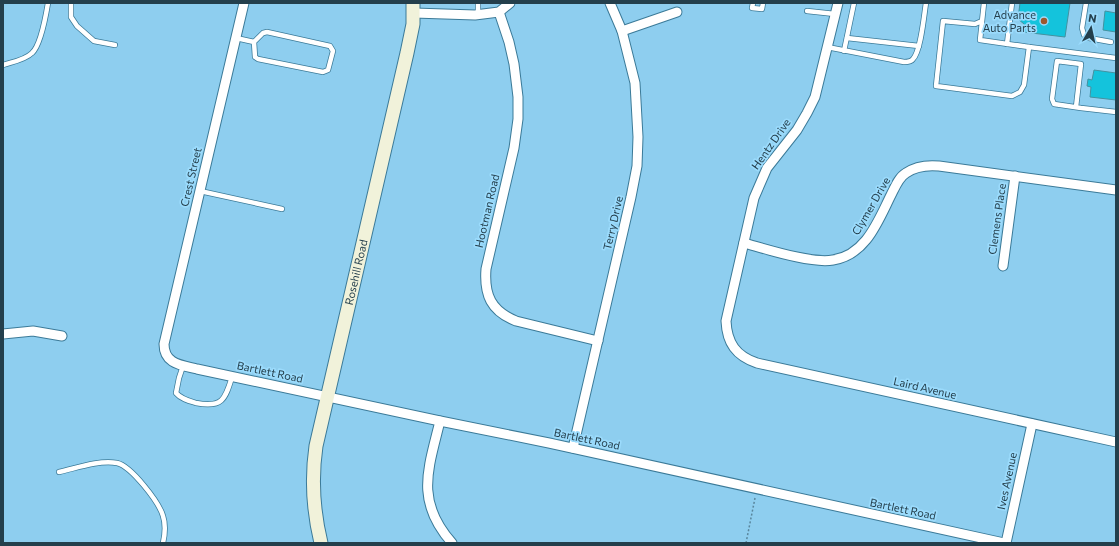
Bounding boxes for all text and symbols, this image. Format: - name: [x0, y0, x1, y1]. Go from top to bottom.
- place label: Advance Auto Parts: [983, 8, 1036, 34]
- north arrow: [1071, 8, 1111, 48]
- text: N: [1088, 11, 1098, 25]
- marker: Advance Auto Parts: [1039, 16, 1049, 26]
- street label: Hentz Drive: [748, 116, 793, 172]
- street label: Crest Street: [177, 146, 204, 208]
- street label: Hootman Road: [472, 173, 501, 249]
- street label: Clymer Drive: [849, 174, 892, 237]
- street label: Clemens Place: [985, 182, 1008, 255]
- street label: Terry Drive: [600, 194, 625, 251]
- street label: Rosehill Road: [342, 238, 370, 306]
- street label: Bartlett Road: [236, 358, 304, 385]
- street label: Laird Avenue: [892, 374, 958, 401]
- street label: Bartlett Road: [553, 425, 621, 452]
- street label: Ives Avenue: [994, 451, 1019, 511]
- street label: Bartlett Road: [869, 495, 937, 522]

